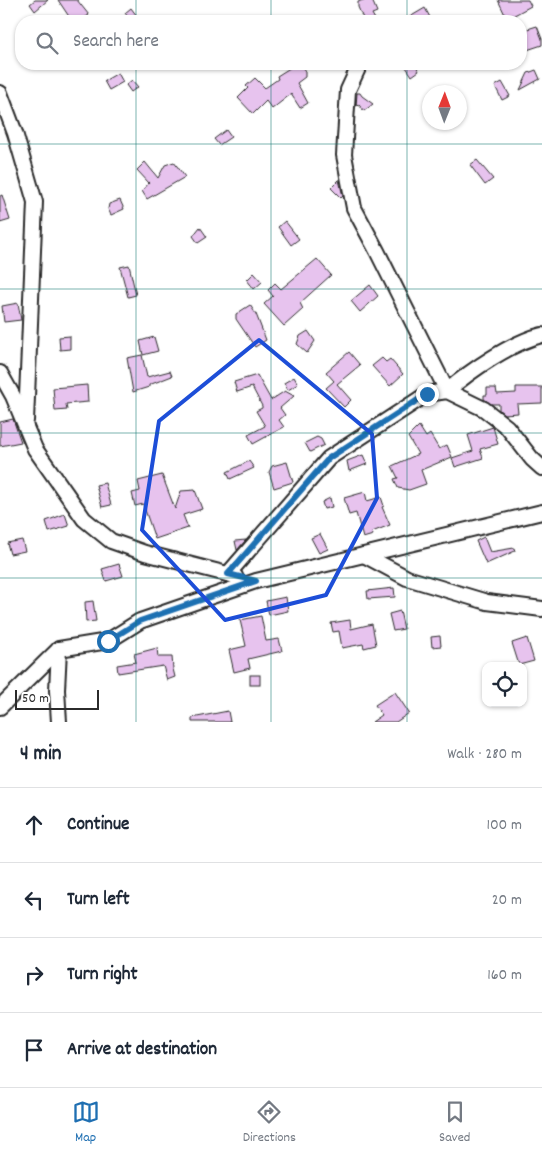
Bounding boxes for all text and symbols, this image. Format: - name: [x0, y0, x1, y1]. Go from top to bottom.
- search box: [15, 15, 527, 70]
- icon: search: [33, 29, 61, 57]
- text: Search here: [73, 29, 159, 56]
- north arrow: [422, 85, 467, 130]
- route end: [416, 383, 439, 406]
- route start: [97, 630, 120, 653]
- map controls: [482, 662, 527, 707]
- button: locate: [482, 662, 527, 707]
- scale bar: [15, 687, 99, 710]
- text: 50 m: [22, 689, 49, 709]
- text: 4 min: [20, 740, 62, 770]
- text: Walk · 280 m: [447, 743, 522, 766]
- icon: ahead: [20, 811, 48, 839]
- text: Continue: [67, 812, 129, 839]
- text: 100 m: [486, 814, 522, 837]
- icon: left: [20, 886, 48, 914]
- text: Turn left: [67, 887, 130, 914]
- text: 20 m: [492, 889, 522, 912]
- icon: right: [20, 961, 48, 989]
- text: Turn right: [67, 962, 138, 989]
- text: 160 m: [487, 964, 522, 987]
- icon: arrive: [20, 1036, 48, 1064]
- text: Arrive at destination: [67, 1037, 217, 1064]
- tab: Map: [72, 1098, 100, 1148]
- tab: Directions: [243, 1098, 296, 1148]
- tab: Saved: [439, 1098, 470, 1148]

